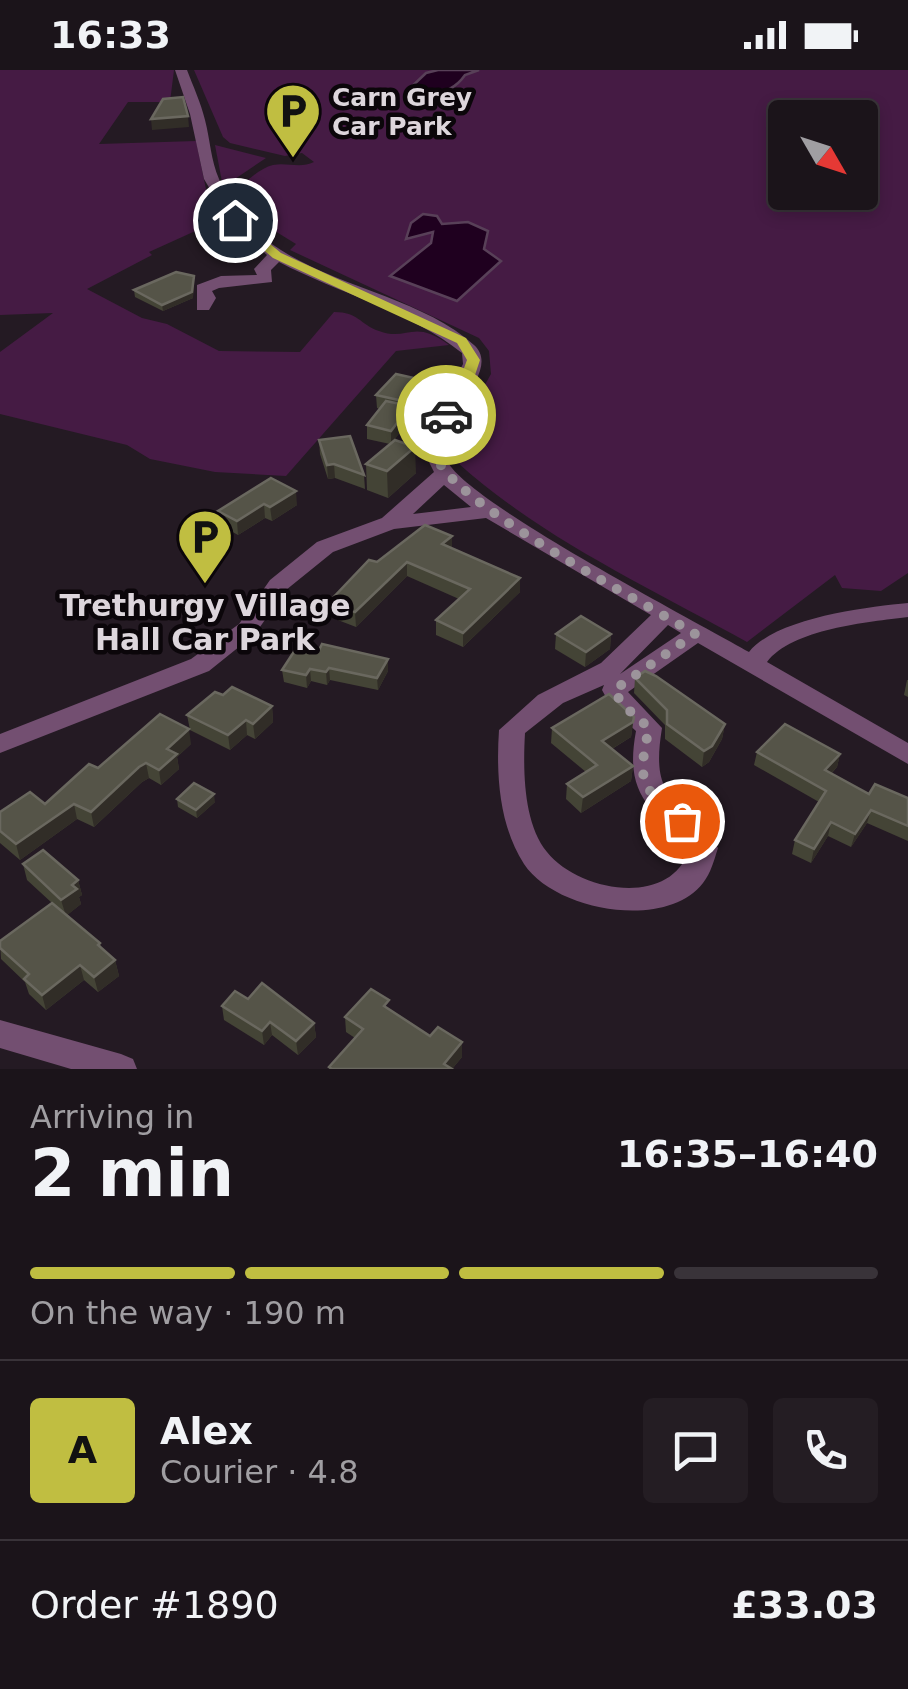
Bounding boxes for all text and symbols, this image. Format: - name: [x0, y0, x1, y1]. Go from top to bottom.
- text: 16:33: [50, 13, 171, 57]
- parking icon: Carn Grey Car Park: [263, 81, 323, 160]
- place label: Carn Grey Car Park: [332, 83, 472, 141]
- north arrow: [768, 100, 878, 210]
- map controls: [768, 100, 878, 210]
- pin: [193, 178, 278, 263]
- icon: home: [208, 193, 263, 248]
- courier: [396, 365, 496, 465]
- icon: car: [419, 388, 474, 443]
- parking icon: Trethurgy Village Hall Car Park: [175, 507, 235, 586]
- place label: Trethurgy Village Hall Car Park: [59, 588, 351, 657]
- pin: [640, 779, 725, 864]
- icon: bag: [655, 794, 710, 849]
- text: Arriving in: [30, 1098, 194, 1136]
- text: 16:35–16:40: [617, 1132, 878, 1176]
- text: 2 min: [30, 1136, 234, 1211]
- text: On the way · 190 m: [30, 1294, 346, 1332]
- button: chat: [643, 1398, 748, 1503]
- button: phone: [773, 1398, 878, 1503]
- text: Alex: [160, 1409, 253, 1453]
- text: A: [68, 1428, 97, 1472]
- text: Courier · 4.8: [160, 1453, 359, 1491]
- text: Order #1890: [30, 1583, 279, 1627]
- text: £33.03: [731, 1583, 878, 1627]

